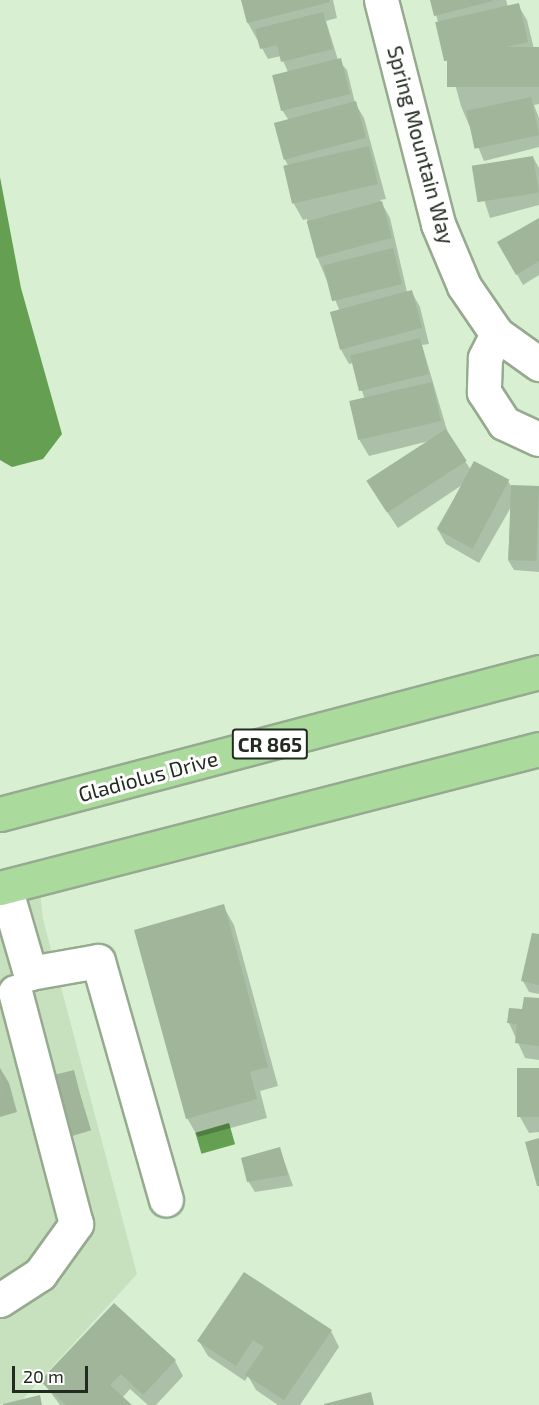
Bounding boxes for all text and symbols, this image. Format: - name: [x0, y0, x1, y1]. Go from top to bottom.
- street label: Spring Mountain Way: [382, 43, 460, 247]
- road number: CR 865: [231, 727, 309, 761]
- street label: Gladiolus Drive: [75, 745, 221, 807]
- scale bar: [15, 1354, 92, 1392]
- text: 20 m: [23, 1365, 64, 1387]

